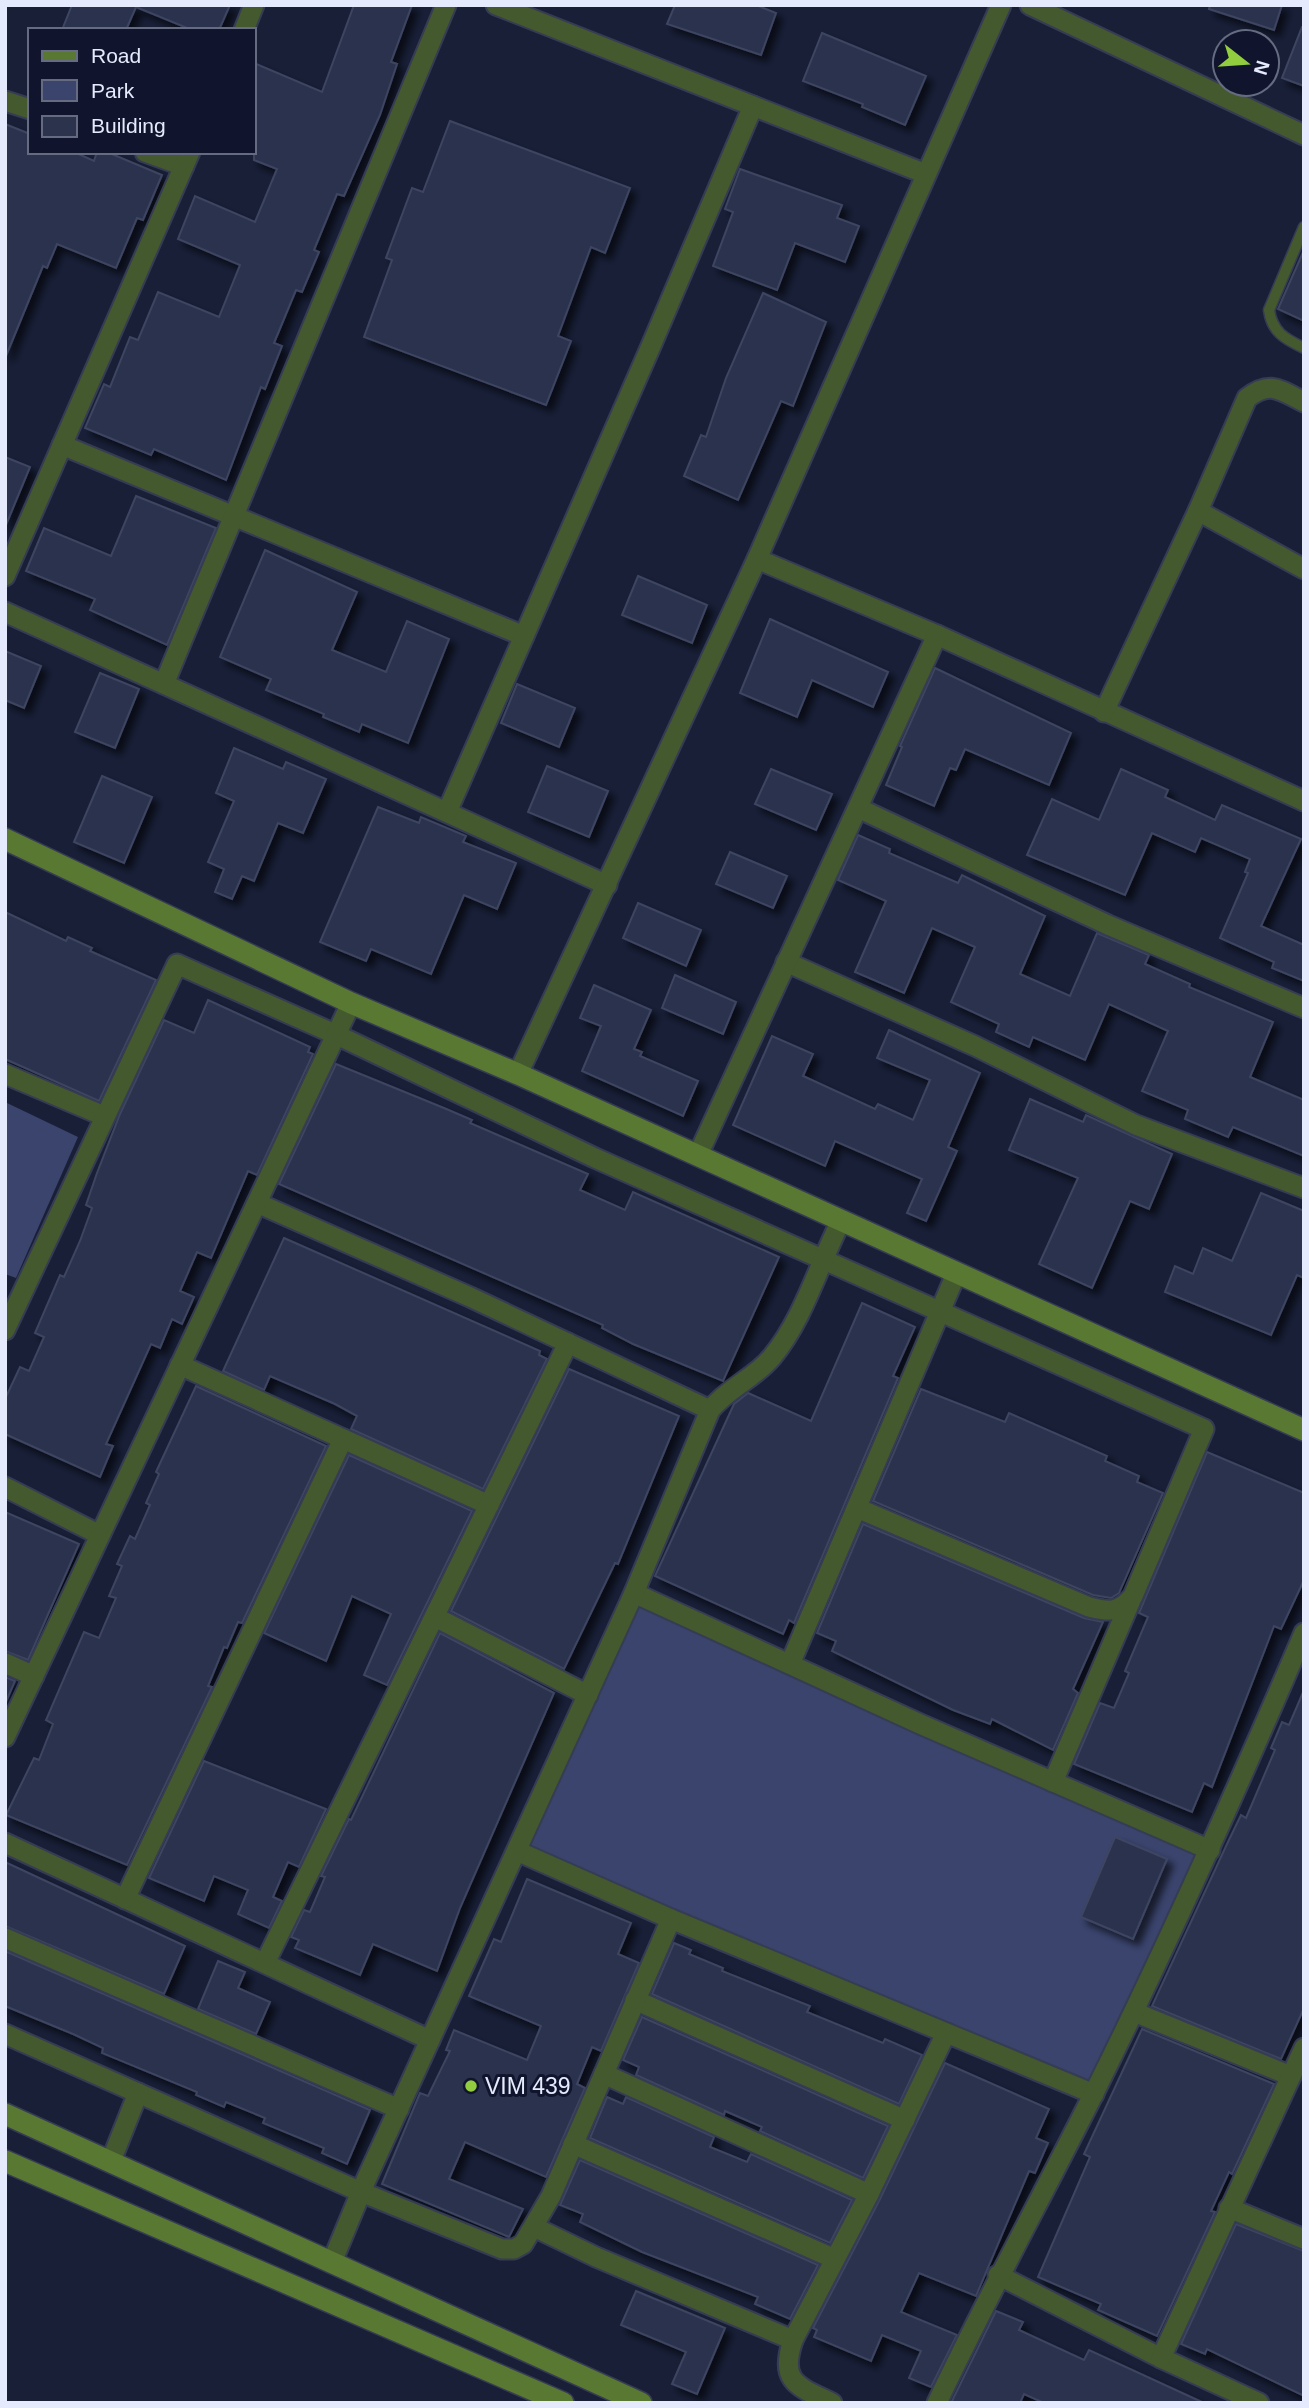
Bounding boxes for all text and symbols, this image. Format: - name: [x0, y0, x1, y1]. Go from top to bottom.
- legend: [28, 28, 256, 154]
- north arrow: [1211, 28, 1281, 98]
- text: Road: [91, 44, 141, 67]
- text: N: [1250, 58, 1274, 77]
- text: Park: [91, 79, 135, 102]
- text: Building: [91, 114, 166, 137]
- place label: VIM 439: [485, 2073, 571, 2099]
- marker: VIM 439: [463, 2078, 479, 2094]

